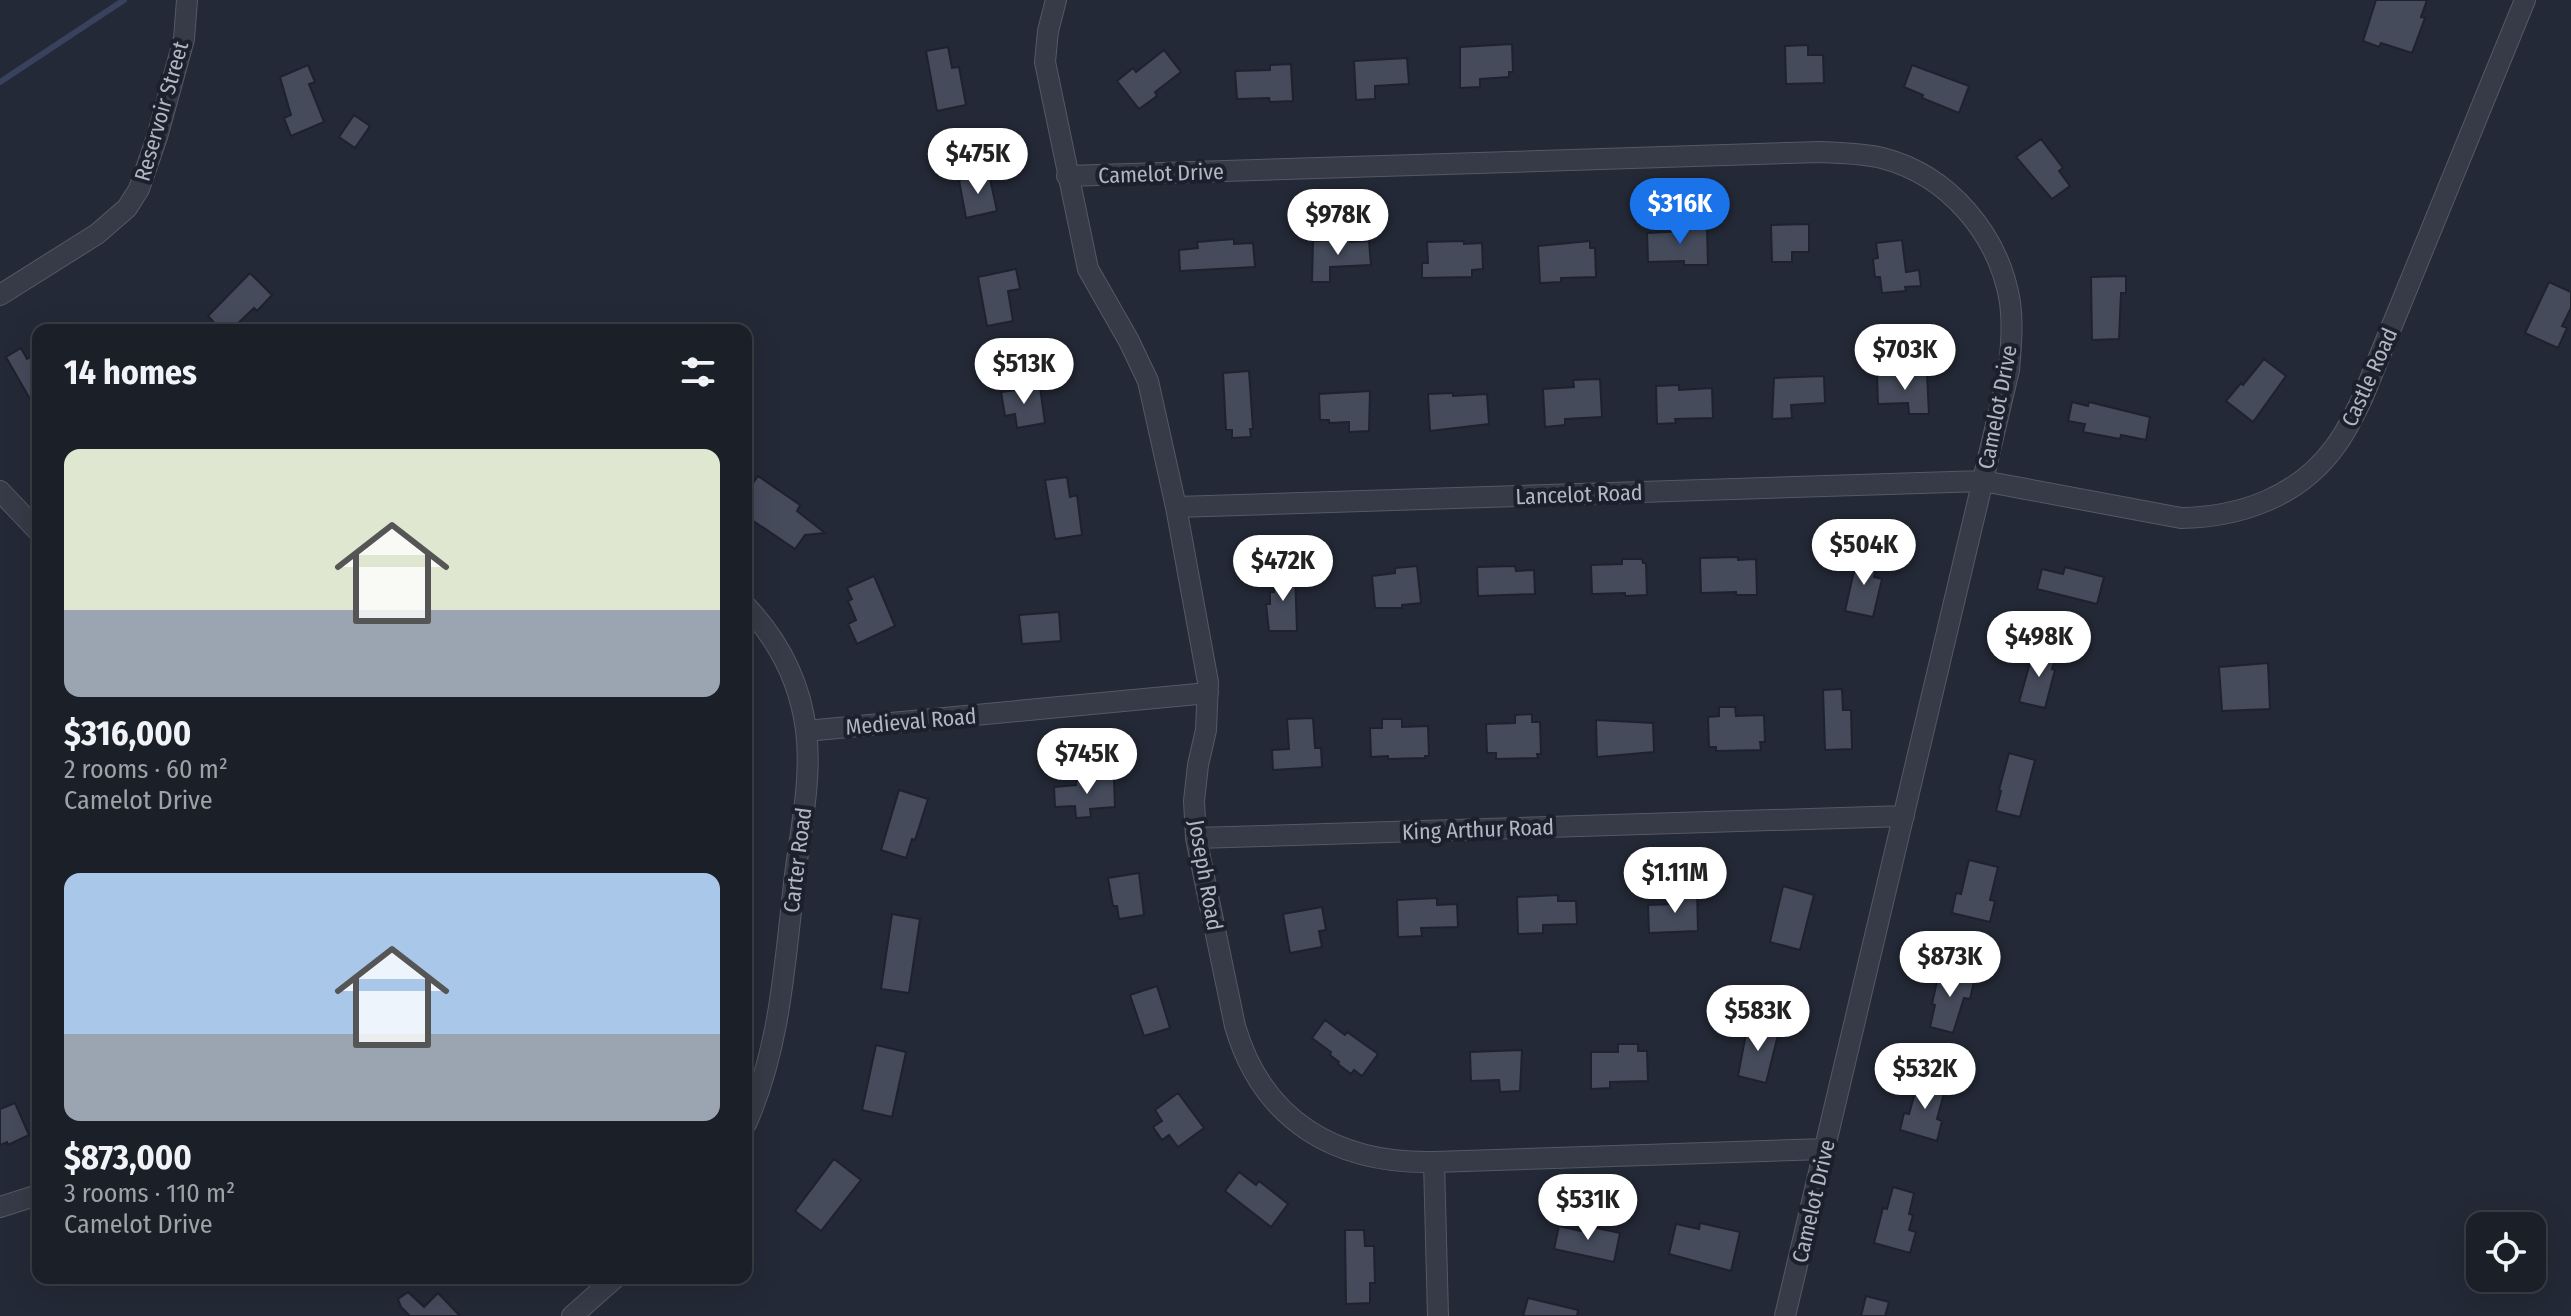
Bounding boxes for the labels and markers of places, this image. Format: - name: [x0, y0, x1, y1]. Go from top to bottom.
- pin: $475K: [922, 128, 1034, 196]
- pin: $316K: [1624, 178, 1736, 246]
- pin: $978K: [1282, 189, 1394, 257]
- pin: $703K: [1849, 324, 1961, 392]
- pin: $513K: [968, 338, 1080, 406]
- pin: $504K: [1808, 519, 1920, 587]
- pin: $472K: [1227, 535, 1339, 603]
- pin: $498K: [1983, 611, 2095, 679]
- pin: $745K: [1031, 728, 1143, 796]
- pin: $1.11M: [1610, 847, 1740, 915]
- pin: $873K: [1894, 931, 2006, 999]
- pin: $583K: [1702, 985, 1814, 1053]
- pin: $532K: [1869, 1043, 1981, 1111]
- pin: $531K: [1532, 1174, 1644, 1242]

